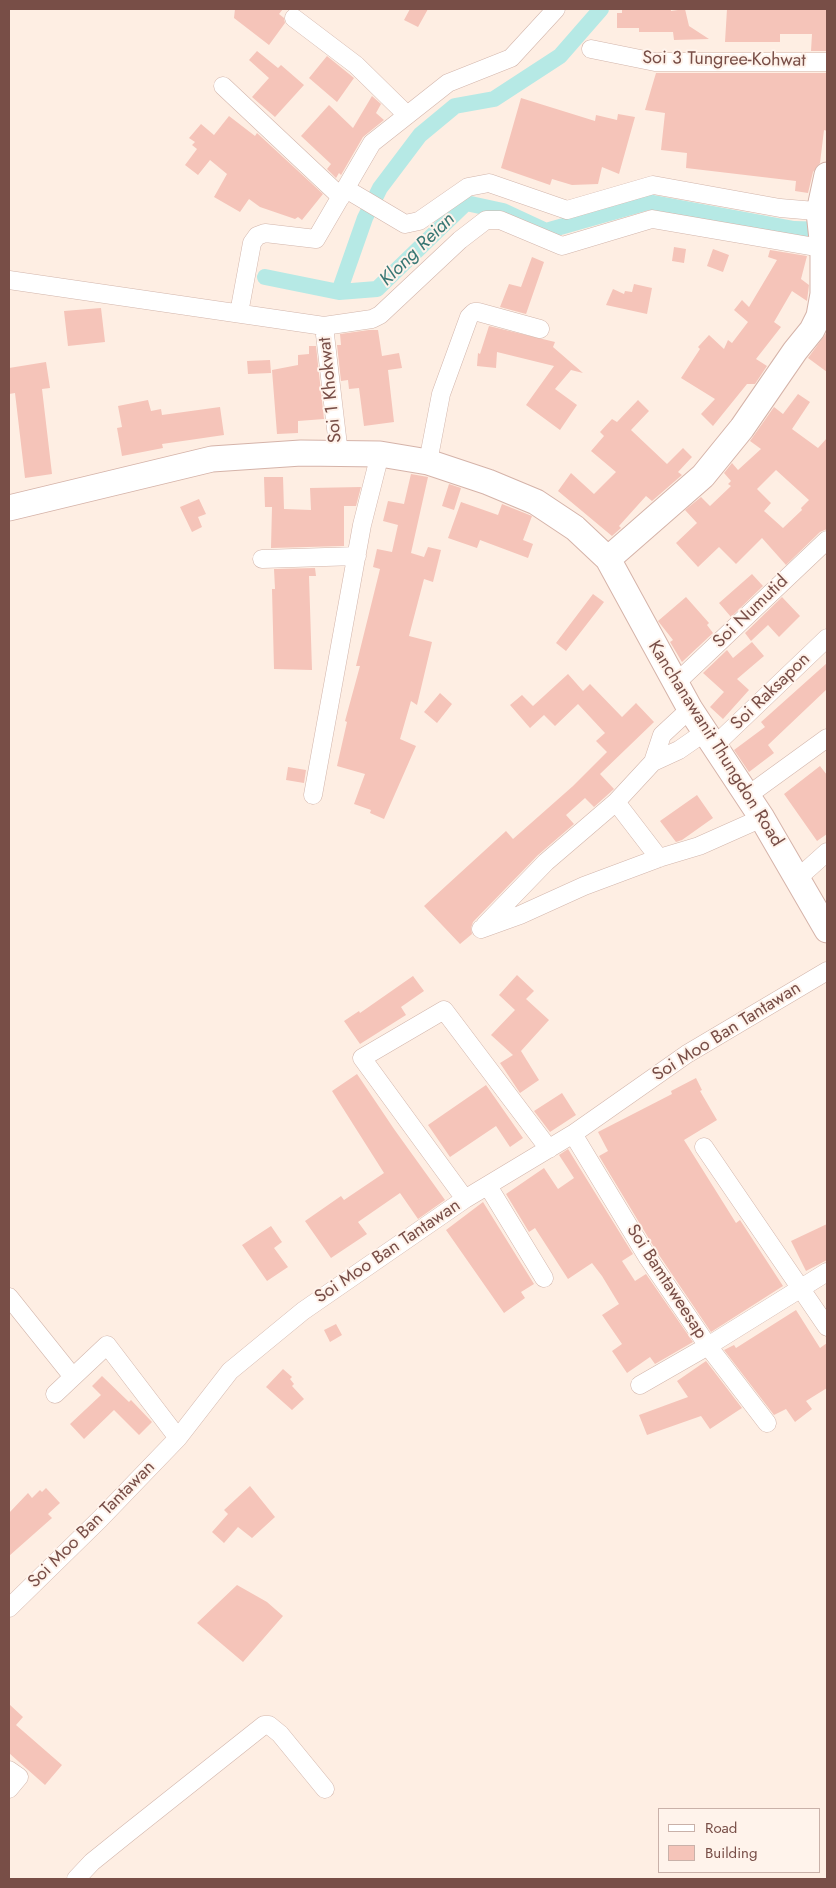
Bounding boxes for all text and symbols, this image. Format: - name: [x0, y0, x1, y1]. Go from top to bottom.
- street label: Soi 3 Tungree-Kohwat: [642, 48, 806, 72]
- water label: Klong Reian: [376, 209, 460, 291]
- street label: Soi 1 Khokwat: [315, 336, 347, 444]
- street label: Soi Numutid: [709, 571, 793, 653]
- street label: Kanchanawanit Thungdon Road: [643, 637, 787, 851]
- street label: Soi Raksapon: [727, 649, 815, 735]
- street label: Soi Moo Ban Tantawan: [649, 978, 805, 1086]
- street label: Soi Moo Ban Tantawan: [311, 1195, 465, 1309]
- street label: Soi Bamtaweesap: [621, 1221, 711, 1343]
- street label: Soi Moo Ban Tantawan: [24, 1457, 160, 1593]
- legend: [658, 1808, 821, 1873]
- text: Road: [705, 1817, 737, 1839]
- text: Building: [705, 1842, 757, 1864]

